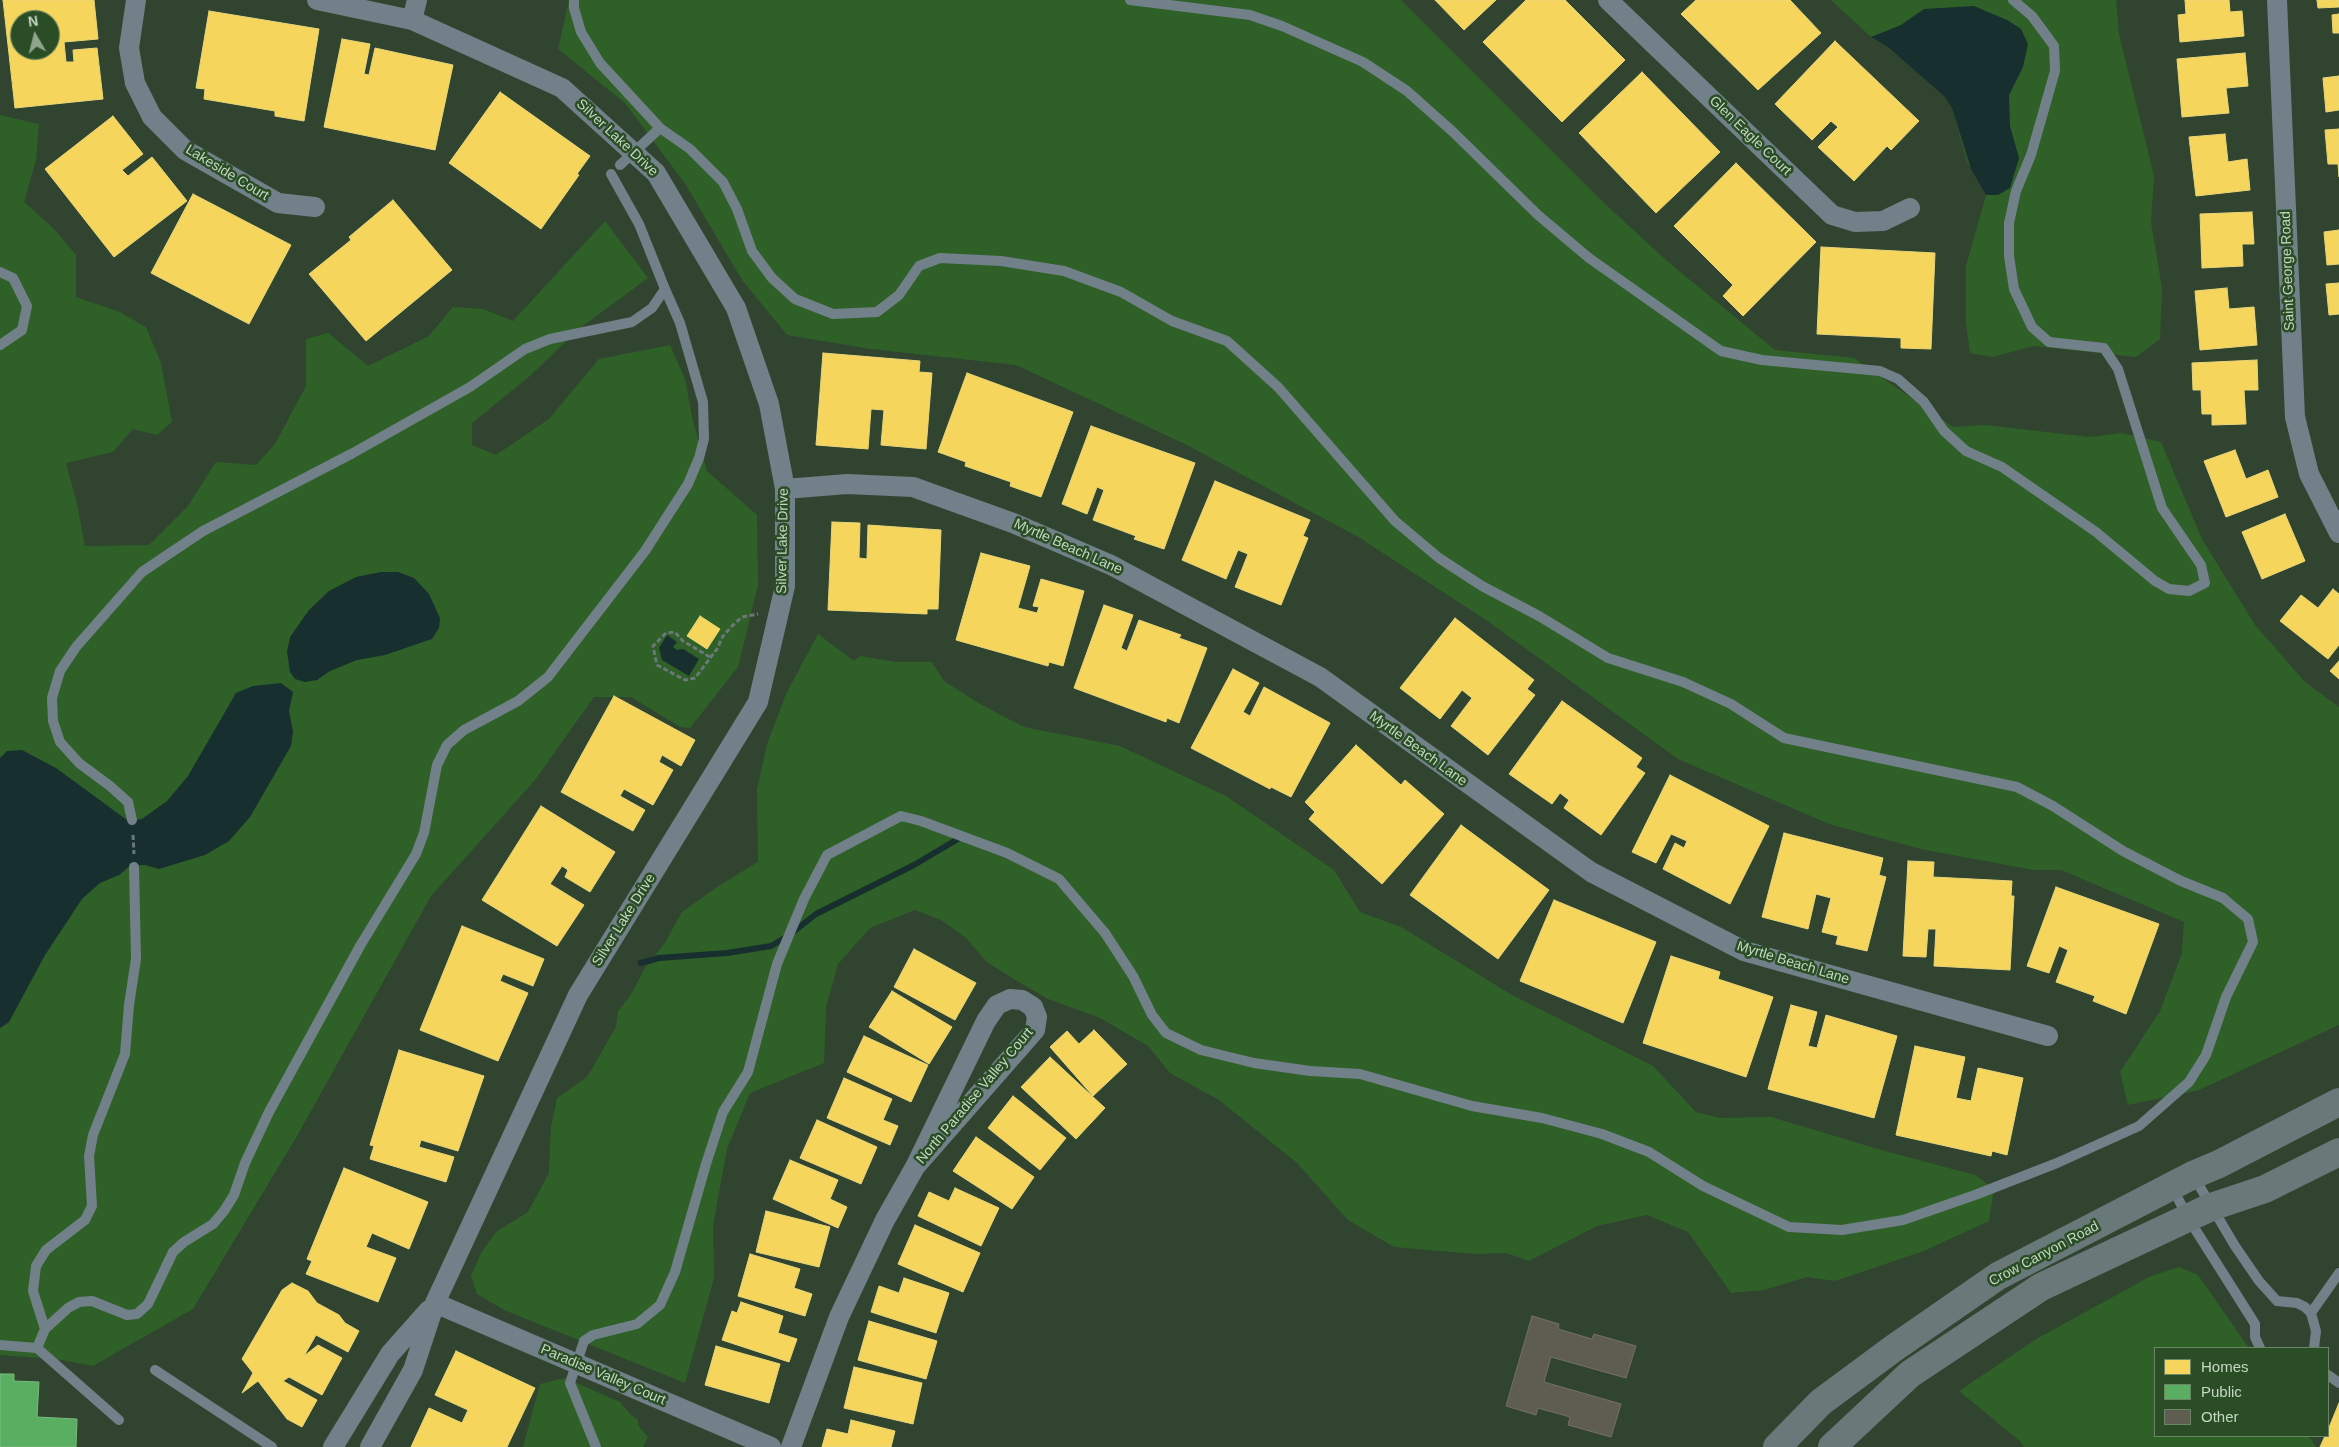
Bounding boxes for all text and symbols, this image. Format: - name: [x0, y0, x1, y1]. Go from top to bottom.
- north arrow: [10, 10, 60, 60]
- text: N: [27, 13, 39, 30]
- street label: Glen Eagle Court: [1706, 93, 1794, 179]
- street label: Silver Lake Drive: [573, 96, 661, 180]
- street label: Lakeside Court: [182, 142, 272, 204]
- street label: Saint George Road: [2278, 211, 2298, 331]
- street label: Silver Lake Drive: [774, 488, 792, 594]
- street label: Myrtle Beach Lane: [1011, 516, 1125, 578]
- street label: Myrtle Beach Lane: [1366, 708, 1470, 790]
- street label: Silver Lake Drive: [589, 871, 659, 969]
- street label: Myrtle Beach Lane: [1735, 938, 1851, 988]
- street label: North Paradise Valley Court: [913, 1025, 1037, 1167]
- street label: Crow Canyon Road: [1986, 1218, 2102, 1290]
- street label: Paradise Valley Court: [538, 1341, 668, 1409]
- legend: [2154, 1347, 2329, 1437]
- text: Homes: [2201, 1358, 2249, 1375]
- text: Public: [2201, 1383, 2242, 1400]
- text: Other: [2201, 1408, 2239, 1425]

